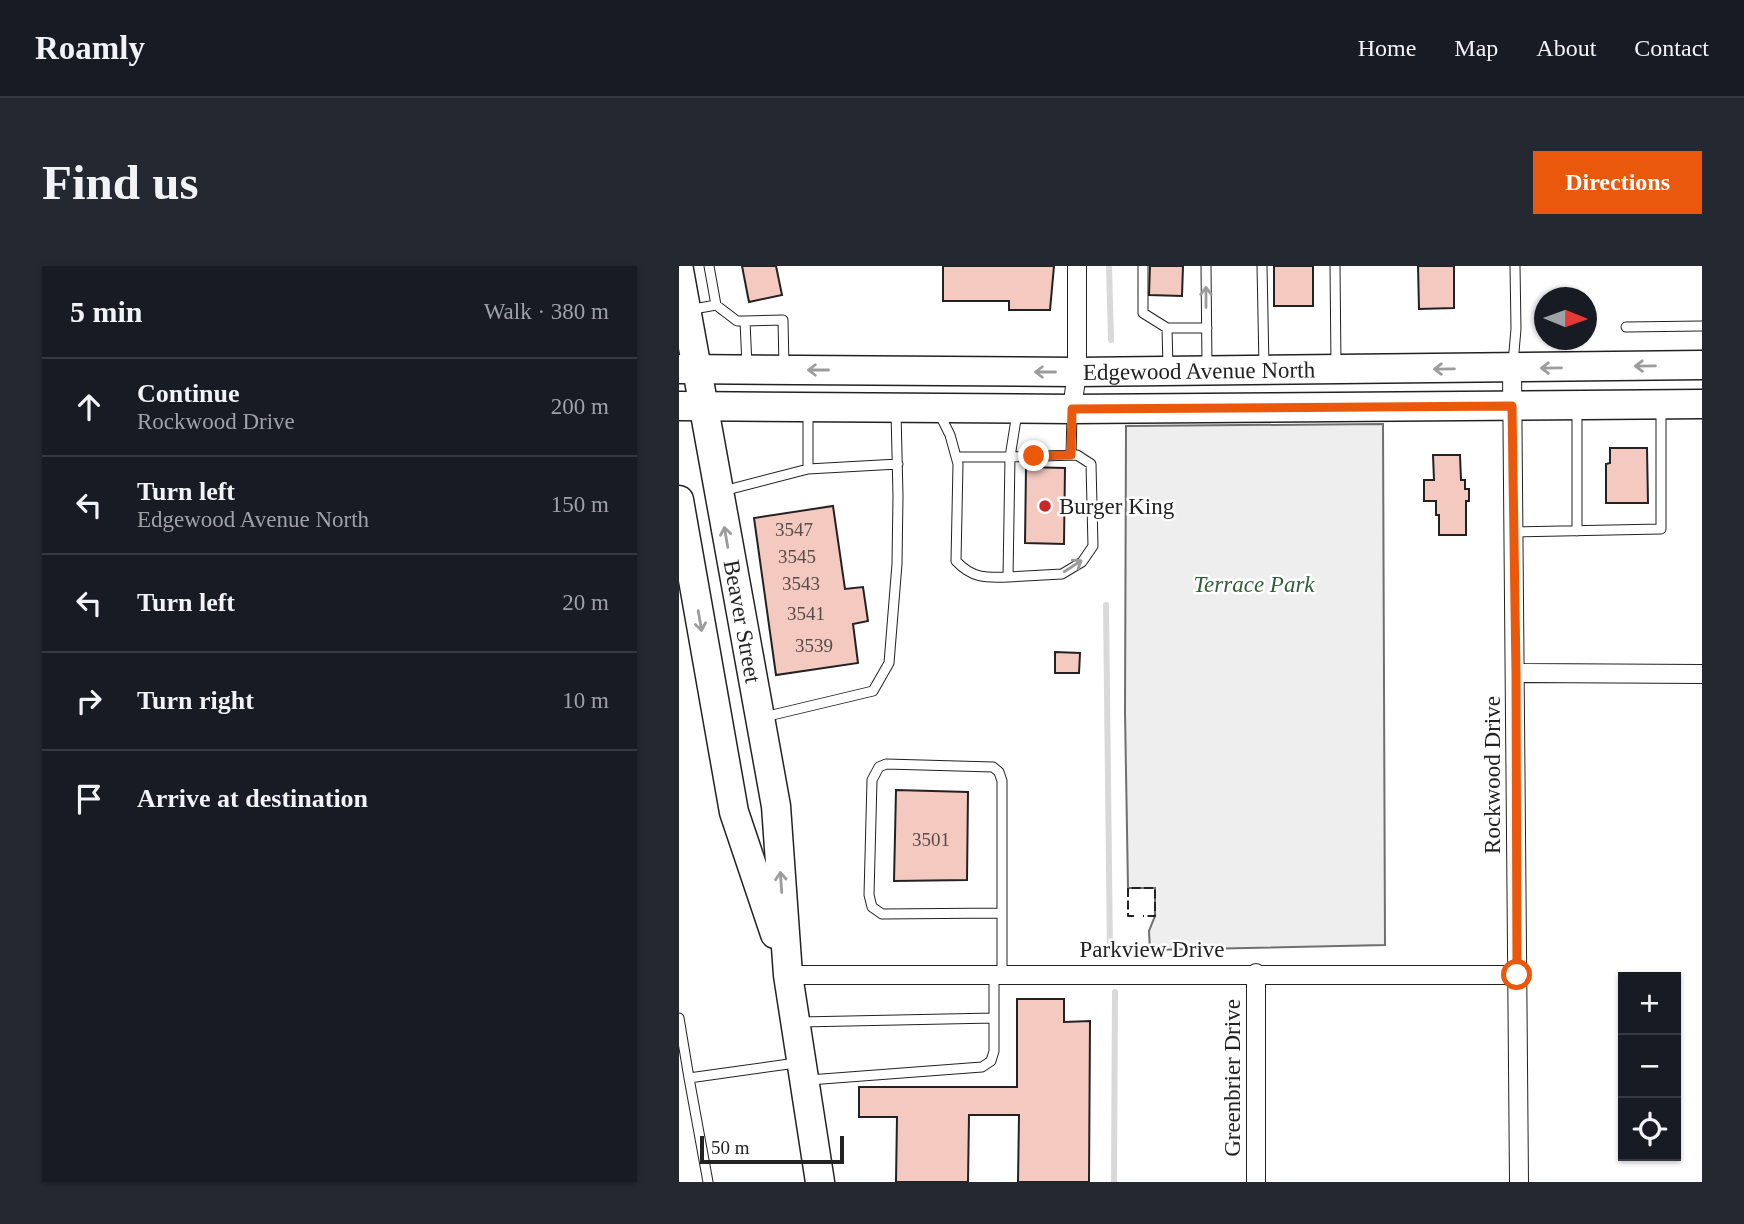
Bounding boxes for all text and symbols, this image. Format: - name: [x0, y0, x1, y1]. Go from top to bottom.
- text: Roamly: [35, 30, 145, 66]
- text: Home: [1358, 35, 1416, 61]
- text: Map: [1454, 35, 1498, 61]
- text: About: [1536, 35, 1596, 61]
- text: Contact: [1634, 35, 1709, 61]
- button: Directions: [1533, 151, 1702, 214]
- text: Find us: [42, 155, 199, 210]
- one-way arrow: [1200, 286, 1213, 309]
- north arrow: [1534, 287, 1597, 350]
- text: 5 min: [70, 295, 143, 328]
- text: Walk · 380 m: [484, 299, 609, 324]
- street label: Edgewood Avenue North: [1083, 357, 1316, 385]
- one-way arrow: [1634, 359, 1657, 373]
- one-way arrow: [1539, 361, 1562, 374]
- one-way arrow: [1433, 362, 1456, 376]
- one-way arrow: [806, 363, 829, 377]
- one-way arrow: [1034, 365, 1057, 379]
- text: Continue: [137, 379, 240, 408]
- icon: ahead: [70, 388, 108, 426]
- text: 200 m: [551, 394, 609, 419]
- text: Rockwood Drive: [137, 409, 295, 434]
- route end: [1018, 440, 1049, 471]
- text: Turn left: [137, 477, 235, 506]
- icon: left: [70, 486, 108, 524]
- text: 150 m: [551, 492, 609, 517]
- place label: Burger King: [1059, 494, 1175, 519]
- marker: Burger King: [1037, 498, 1053, 514]
- text: Edgewood Avenue North: [137, 507, 369, 532]
- house number: 3547: [775, 519, 813, 540]
- one-way arrow: [719, 526, 732, 549]
- house number: 3545: [778, 546, 816, 567]
- street label: Beaver Street: [719, 558, 766, 686]
- one-way arrow: [1063, 559, 1083, 573]
- park label: Terrace Park: [1193, 572, 1315, 597]
- house number: 3543: [782, 573, 820, 594]
- icon: left: [70, 584, 108, 622]
- text: Turn left: [137, 588, 235, 617]
- text: 20 m: [562, 590, 609, 615]
- house number: 3541: [787, 603, 825, 624]
- one-way arrow: [693, 609, 707, 632]
- house number: 3539: [795, 635, 833, 656]
- icon: right: [70, 682, 108, 720]
- text: Turn right: [137, 686, 254, 715]
- text: 10 m: [562, 688, 609, 713]
- street label: Rockwood Drive: [1480, 696, 1505, 854]
- icon: arrive: [70, 780, 108, 818]
- text: Arrive at destination: [137, 784, 368, 813]
- house number: 3501: [912, 829, 950, 850]
- one-way arrow: [774, 871, 787, 894]
- street label: Parkview Drive: [1080, 937, 1225, 962]
- route start: [1501, 959, 1532, 990]
- map controls: [1618, 972, 1681, 1161]
- button: +: [1618, 972, 1681, 1035]
- street label: Greenbrier Drive: [1220, 999, 1245, 1157]
- button: −: [1618, 1035, 1681, 1098]
- button: locate: [1618, 1098, 1681, 1161]
- scale bar: [700, 1133, 843, 1165]
- text: 50 m: [711, 1137, 750, 1158]

